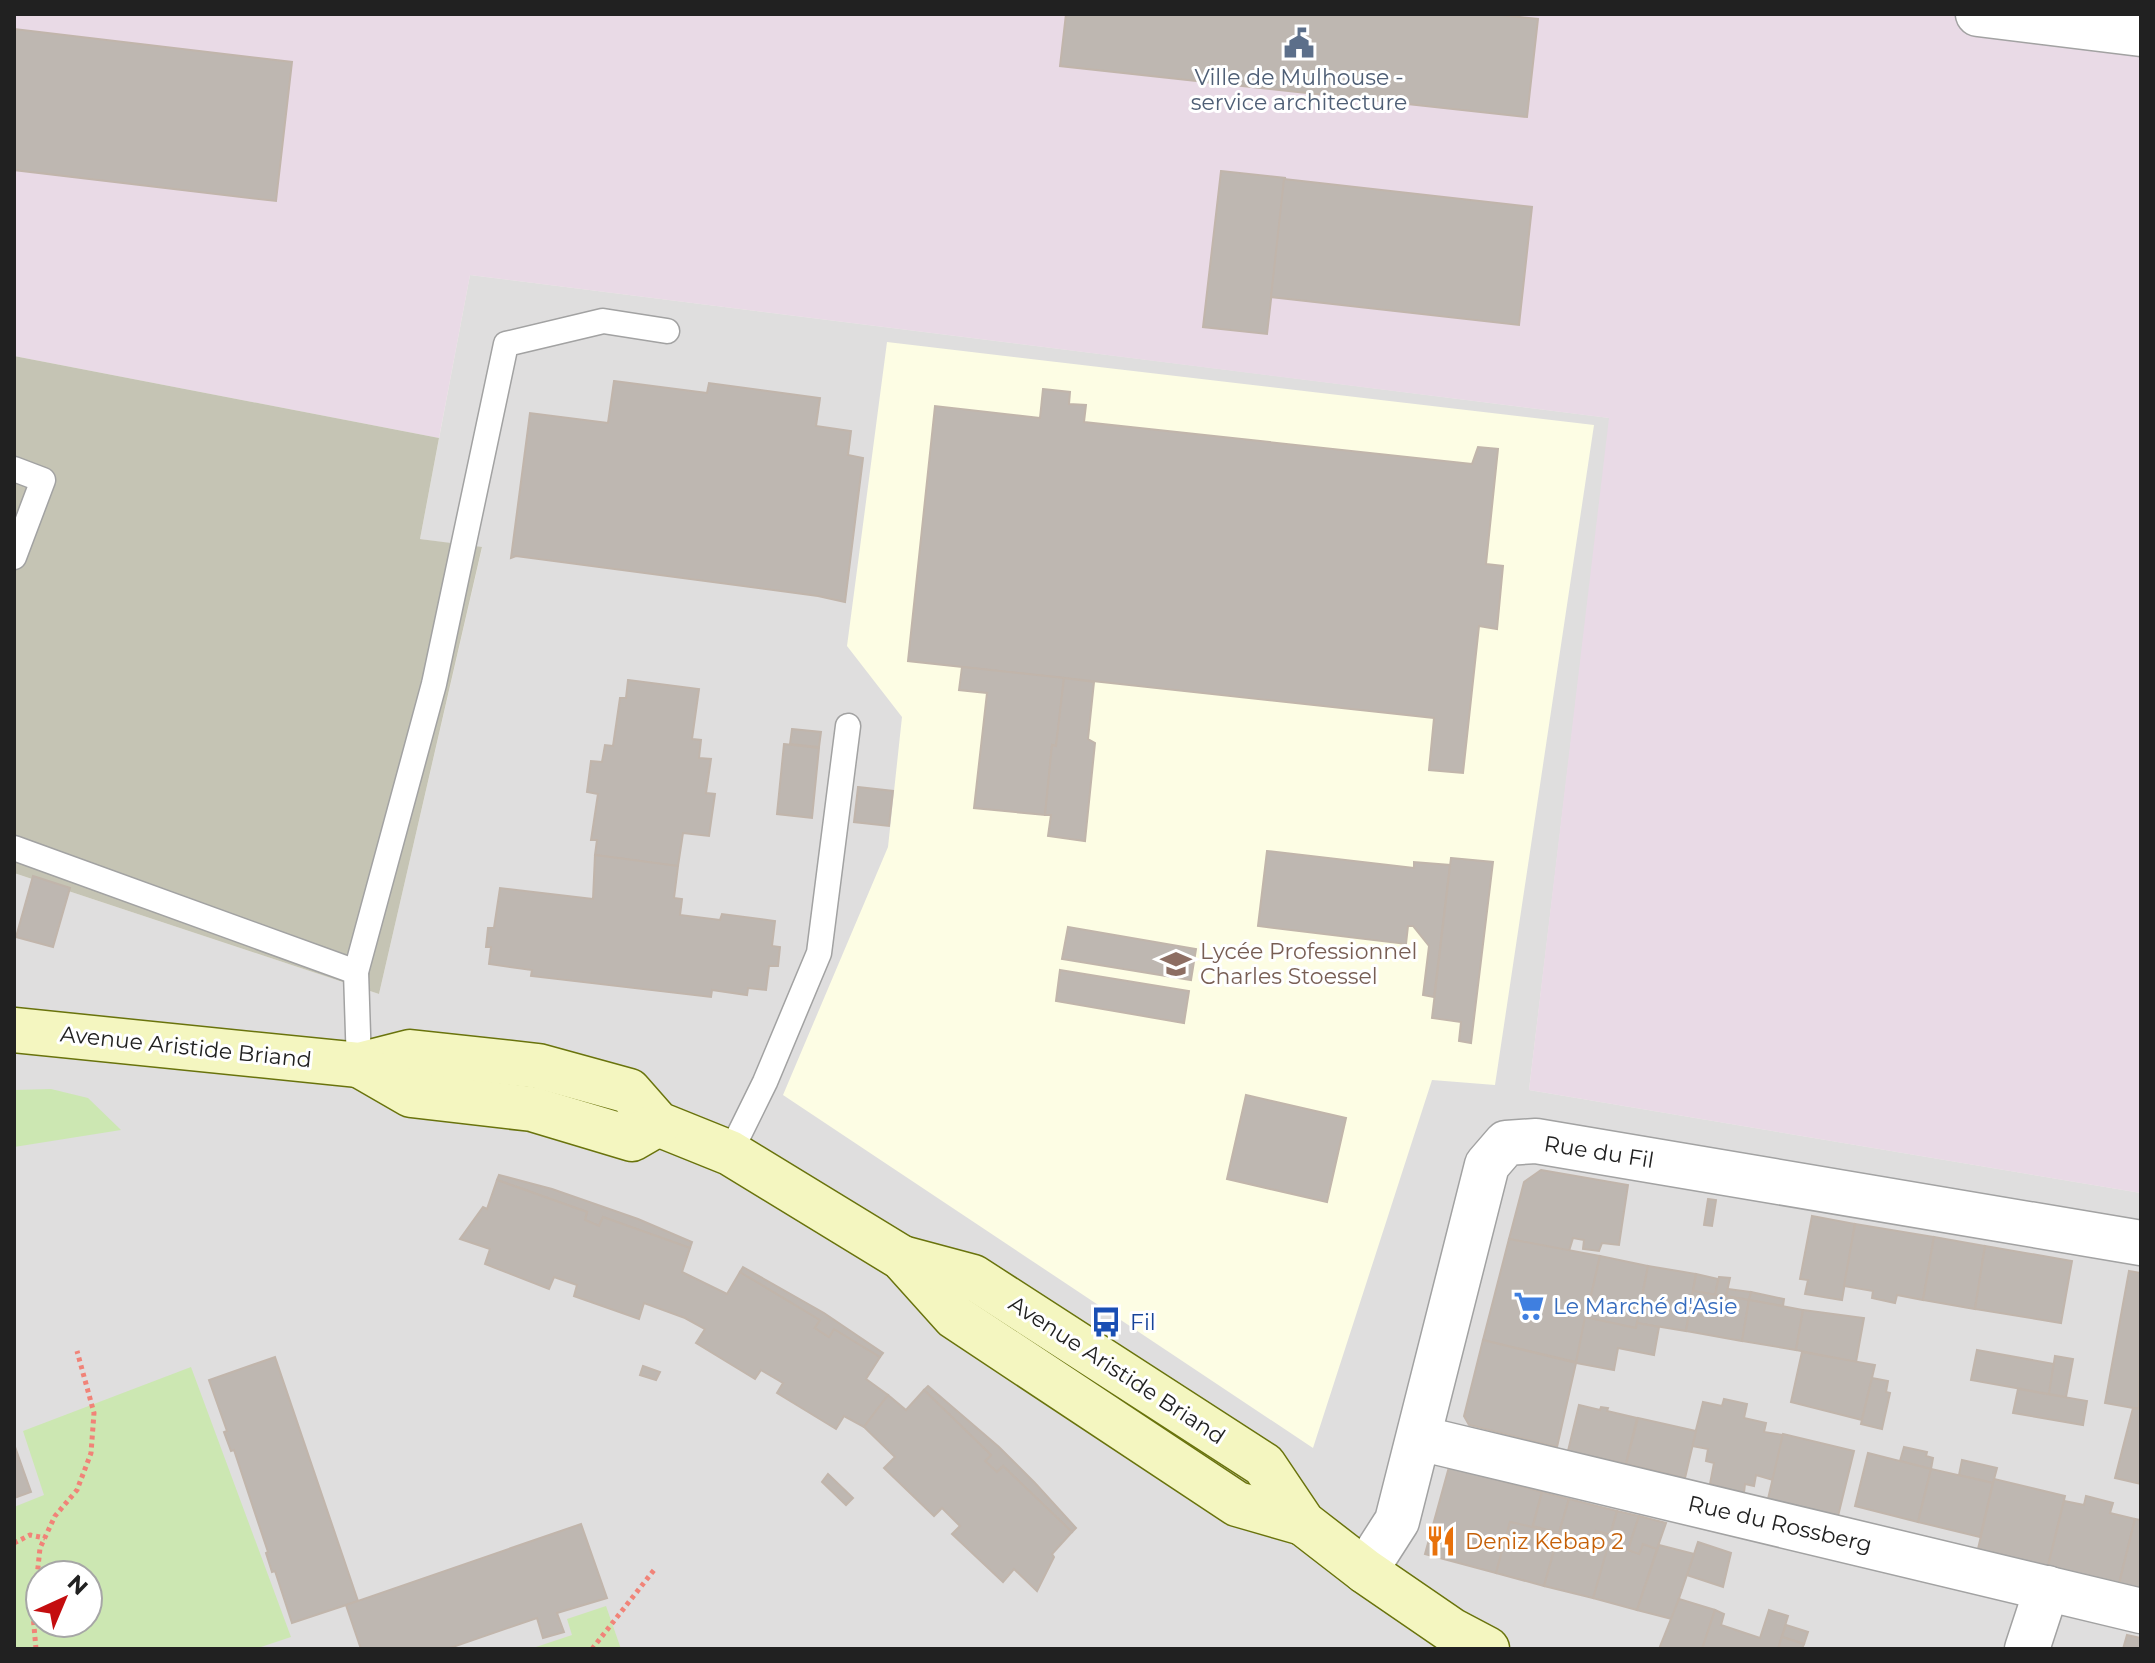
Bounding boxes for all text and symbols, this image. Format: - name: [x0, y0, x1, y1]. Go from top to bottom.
- public building icon: Ville de Mulhouse - service architecture: [1282, 26, 1316, 60]
- place label: Ville de Mulhouse - service architecture: [1191, 64, 1407, 116]
- place label: Lycée Professionnel Charles Stoessel: [1200, 938, 1417, 990]
- school or university icon: Lycée Professionnel Charles Stoessel: [1159, 947, 1193, 981]
- street label: Avenue Aristide Briand: [59, 1020, 313, 1074]
- street label: Rue du Fil: [1542, 1130, 1656, 1174]
- supermarket icon: Le Marché d'Asie: [1512, 1289, 1546, 1323]
- street label: Avenue Aristide Briand: [1004, 1290, 1230, 1450]
- place label: Le Marché d'Asie: [1553, 1293, 1738, 1320]
- bus stop icon: Fil: [1089, 1305, 1123, 1339]
- place label: Fil: [1130, 1309, 1156, 1336]
- street label: Rue du Rossberg: [1685, 1490, 1875, 1558]
- restaurant icon: Deniz Kebap 2: [1424, 1524, 1458, 1558]
- place label: Deniz Kebap 2: [1465, 1528, 1624, 1555]
- north arrow: [24, 1559, 104, 1639]
- text: N: [62, 1569, 93, 1601]

